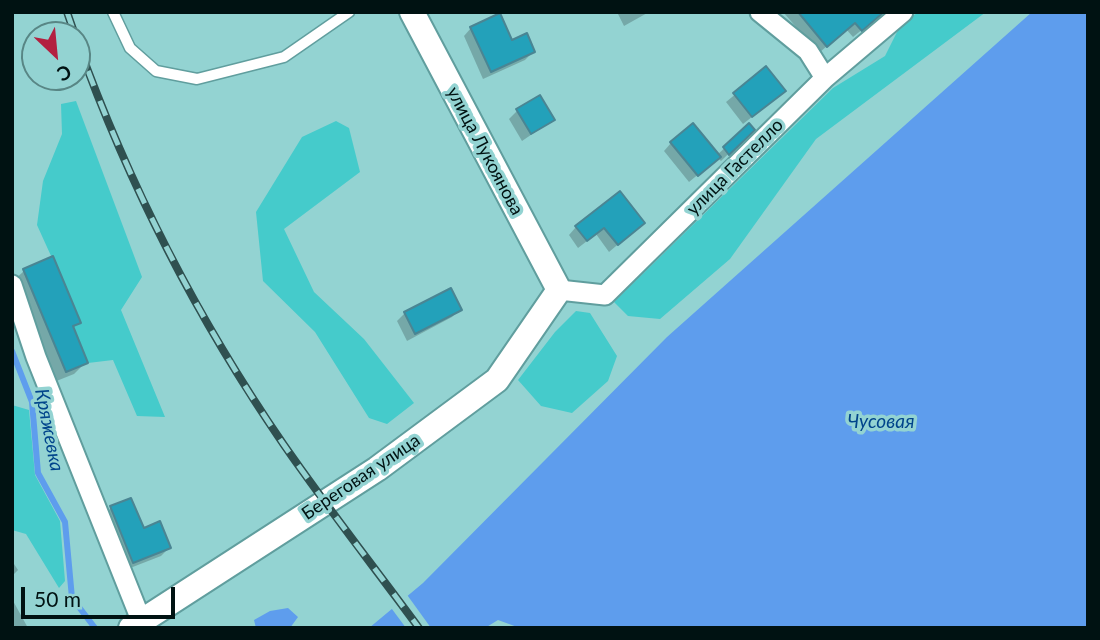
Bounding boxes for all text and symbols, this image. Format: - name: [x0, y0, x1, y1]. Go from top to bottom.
- north arrow: [21, 21, 91, 91]
- text: С: [54, 60, 75, 87]
- street label: улица Лукоянова: [442, 83, 528, 219]
- street label: улица Гастелло: [682, 114, 788, 220]
- water label: Кряжевка: [30, 387, 68, 473]
- water label: Чусовая: [848, 411, 914, 433]
- street label: Береговая улица: [298, 429, 424, 525]
- scale bar: [24, 574, 178, 618]
- text: 50 m: [34, 586, 81, 611]

